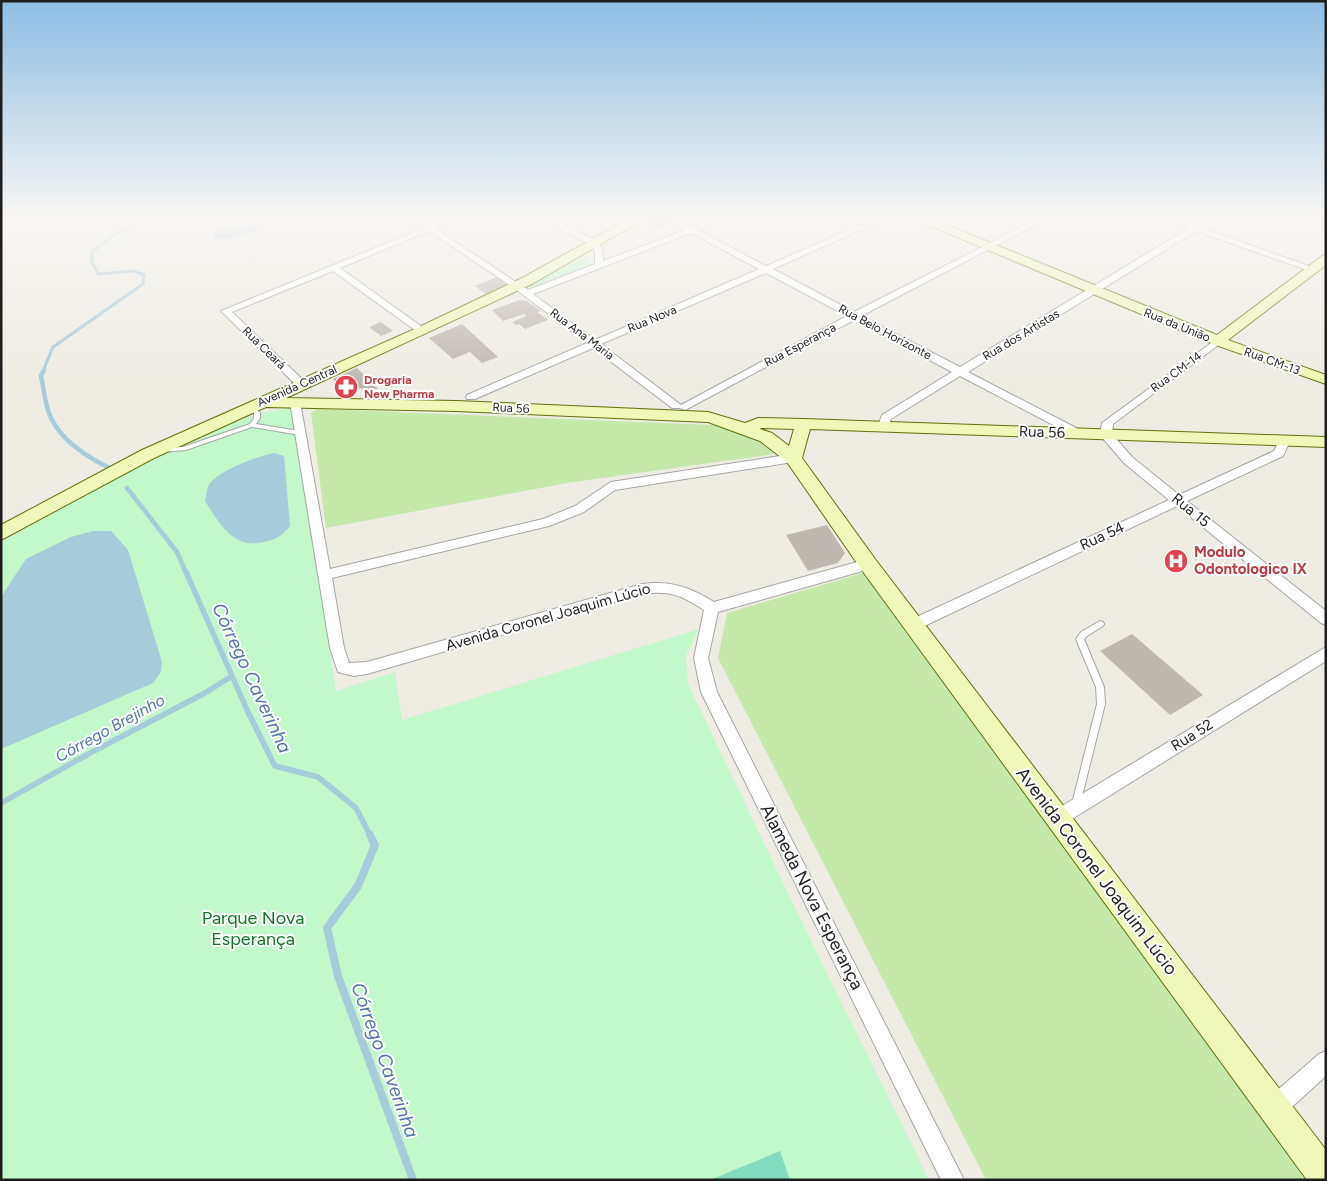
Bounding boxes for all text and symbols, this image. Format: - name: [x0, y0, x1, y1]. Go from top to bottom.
- street label: Rua Nova: [626, 302, 678, 336]
- street label: Rua Belo Horizonte: [836, 302, 934, 363]
- street label: Rua Ana Maria: [547, 305, 617, 363]
- street label: Rua da União: [1142, 305, 1212, 345]
- street label: Rua dos Artistas: [980, 306, 1062, 363]
- street label: Rua Esperança: [762, 320, 838, 370]
- street label: Rua Ceará: [239, 324, 289, 372]
- street label: Rua CM-13: [1242, 344, 1302, 378]
- street label: Rua CM-14: [1148, 349, 1205, 395]
- street label: Avenida Central: [255, 362, 339, 410]
- place label: Drogaria New Pharma: [364, 373, 434, 401]
- pharmacy icon: Drogaria New Pharma: [333, 374, 359, 400]
- street label: Rua 56: [492, 400, 530, 416]
- street label: Rua 56: [1019, 422, 1066, 442]
- street label: Rua 15: [1168, 489, 1214, 531]
- street label: Rua 54: [1077, 518, 1127, 554]
- place label: Modulo Odontologico IX: [1194, 543, 1308, 578]
- hospital icon: Modulo Odontologico IX: [1163, 548, 1189, 574]
- street label: Avenida Coronel Joaquim Lúcio: [444, 579, 653, 655]
- water label: Córrego Caverinha: [207, 599, 297, 757]
- water label: Córrego Brejinho: [52, 690, 168, 766]
- street label: Rua 52: [1168, 715, 1216, 755]
- street label: Avenida Coronel Joaquim Lúcio: [1012, 763, 1182, 979]
- street label: Alameda Nova Esperança: [756, 801, 868, 993]
- park label: Parque Nova Esperança: [202, 907, 304, 950]
- water label: Córrego Caverinha: [346, 979, 424, 1141]

